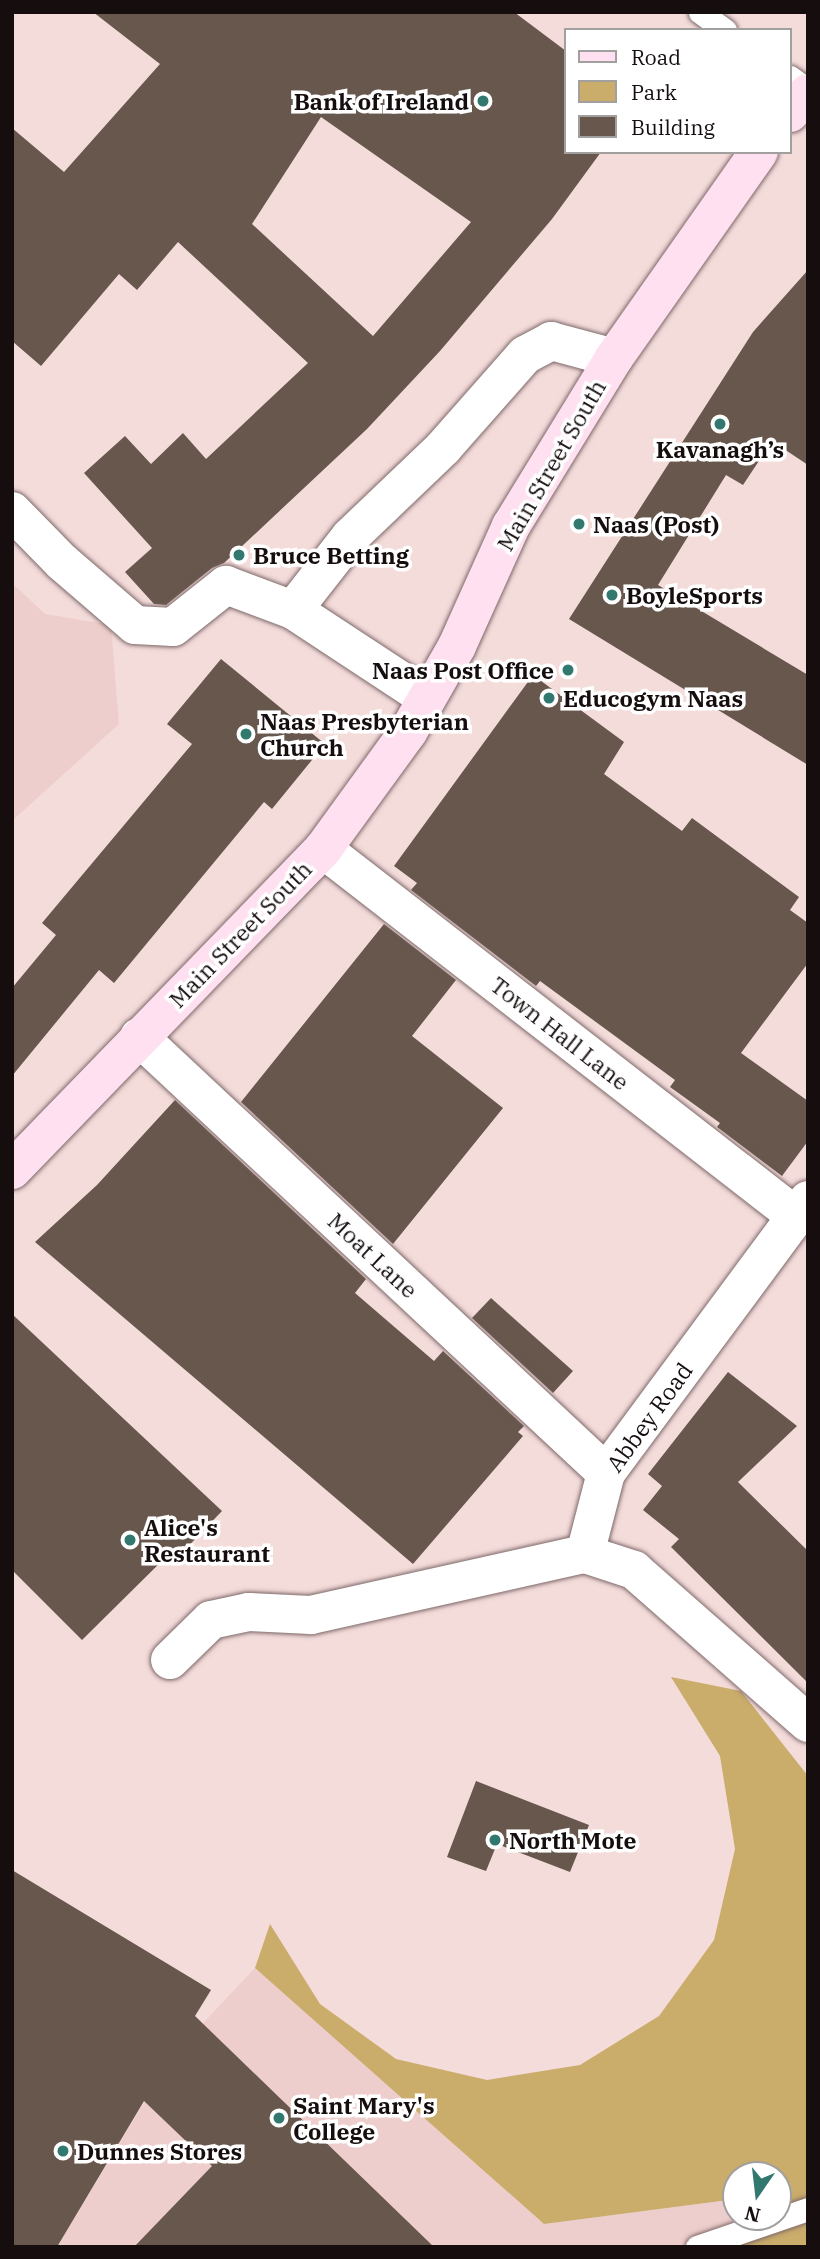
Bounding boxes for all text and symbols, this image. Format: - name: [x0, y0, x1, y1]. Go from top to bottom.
- legend: [564, 28, 792, 154]
- text: Road: [631, 43, 681, 71]
- text: Park: [631, 78, 677, 106]
- place label: Bank of Ireland: [294, 87, 469, 115]
- marker: Bank of Ireland: [475, 93, 491, 109]
- text: Building: [631, 113, 715, 141]
- street label: Main Street South: [491, 375, 611, 555]
- marker: Kavanagh’s: [712, 416, 728, 432]
- place label: Kavanagh’s: [656, 435, 784, 463]
- place label: Naas (Post): [593, 510, 719, 538]
- marker: Naas (Post): [571, 516, 587, 532]
- place label: Bruce Betting: [253, 541, 409, 569]
- marker: Bruce Betting: [231, 547, 247, 563]
- place label: BoyleSports: [626, 581, 763, 609]
- marker: BoyleSports: [604, 587, 620, 603]
- place label: Naas Post Office: [372, 656, 554, 684]
- marker: Naas Post Office: [560, 662, 576, 678]
- place label: Educogym Naas: [563, 684, 743, 712]
- marker: Educogym Naas: [541, 690, 557, 706]
- place label: Naas Presbyterian Church: [260, 707, 469, 761]
- marker: Naas Presbyterian Church: [238, 726, 254, 742]
- street label: Main Street South: [163, 855, 317, 1013]
- street label: Town Hall Lane: [485, 970, 635, 1096]
- street label: Moat Lane: [323, 1207, 423, 1303]
- street label: Abbey Road: [600, 1357, 698, 1477]
- place label: Alice's Restaurant: [144, 1513, 270, 1567]
- marker: Alice's Restaurant: [122, 1532, 138, 1548]
- place label: North Mote: [509, 1826, 636, 1854]
- marker: North Mote: [487, 1832, 503, 1848]
- place label: Saint Mary's College: [293, 2091, 435, 2145]
- marker: Saint Mary's College: [271, 2110, 287, 2126]
- place label: Dunnes Stores: [77, 2137, 242, 2165]
- marker: Dunnes Stores: [55, 2143, 71, 2159]
- north arrow: [722, 2161, 792, 2231]
- text: N: [742, 2201, 763, 2228]

